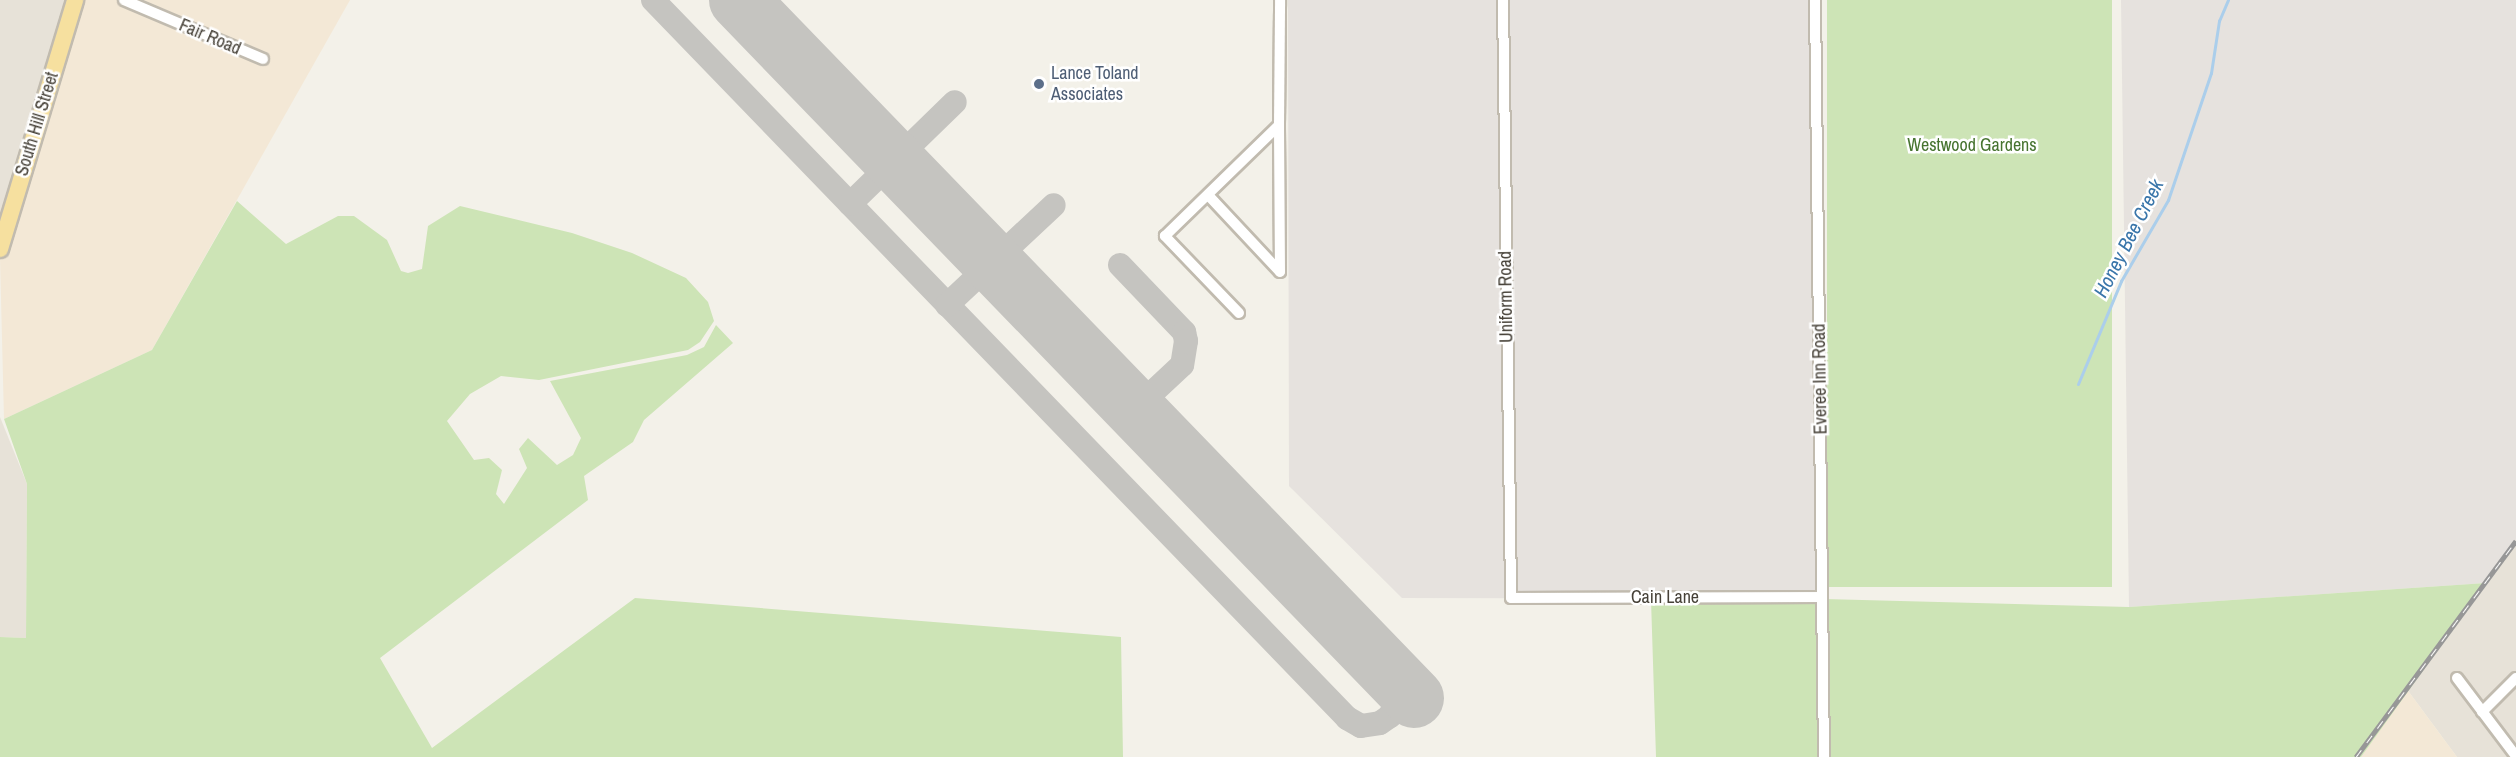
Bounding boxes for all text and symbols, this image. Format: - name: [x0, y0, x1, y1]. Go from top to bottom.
- street label: Fair Road: [176, 14, 244, 60]
- place label: Lance Toland Associates: [1051, 63, 1139, 106]
- street label: South Hill Street: [11, 69, 63, 179]
- marker: Lance Toland Associates: [1032, 77, 1046, 91]
- park label: Westwood Gardens: [1907, 134, 2037, 156]
- water label: Honey Bee Creek: [2088, 175, 2168, 301]
- street label: Uniform Road: [1494, 251, 1518, 343]
- street label: Everee Inn Road: [1808, 323, 1832, 435]
- street label: Cain Lane: [1631, 586, 1699, 608]

